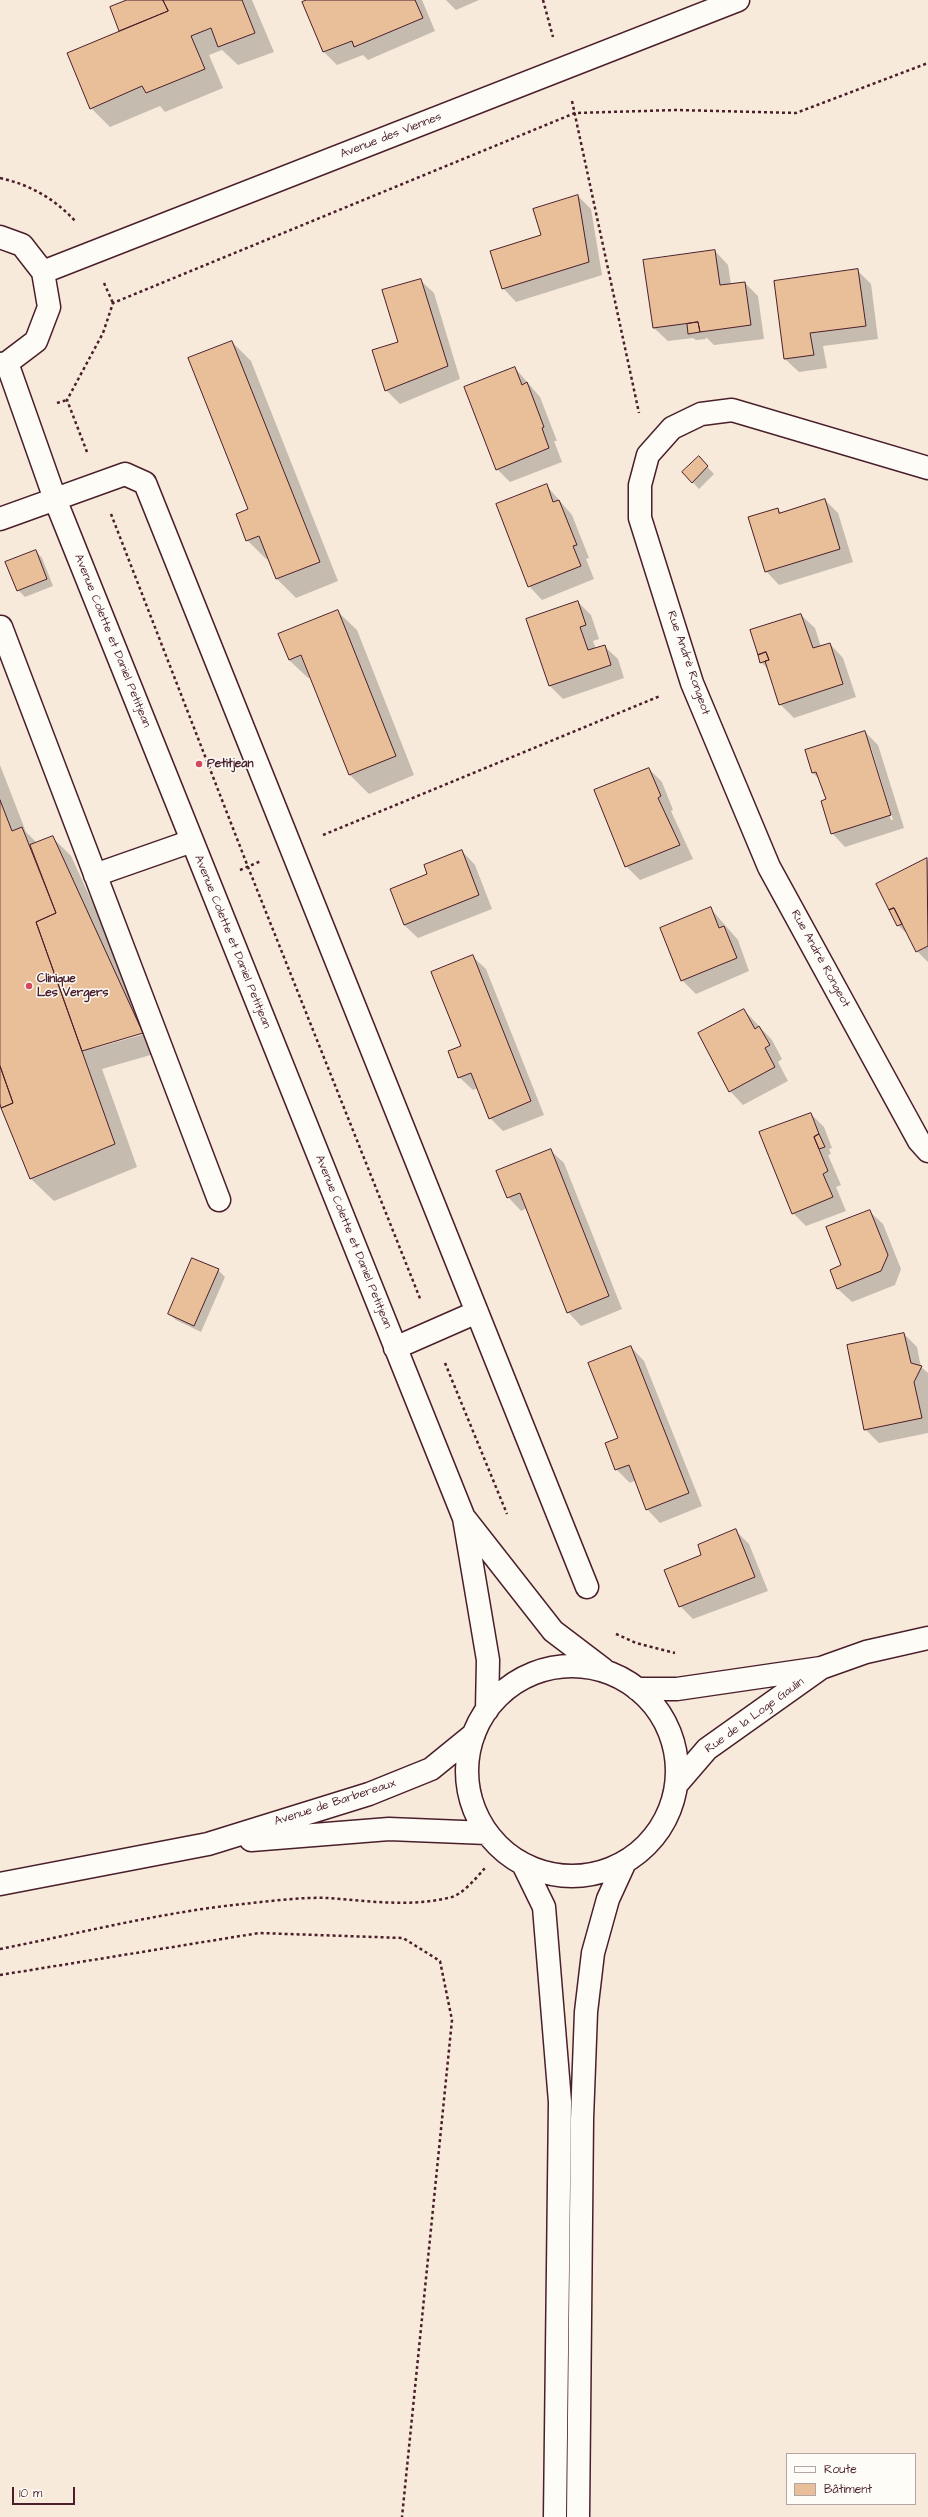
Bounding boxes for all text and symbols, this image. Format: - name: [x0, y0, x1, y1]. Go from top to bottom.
- street label: Avenue des Viennes: [338, 110, 444, 162]
- street label: Avenue Colette et Daniel Petitjean: [71, 552, 153, 730]
- street label: Rue André Rongeot: [663, 609, 713, 717]
- place label: Petitjean: [207, 757, 253, 771]
- marker: Petitjean: [194, 759, 204, 769]
- street label: Avenue Colette et Daniel Petitjean: [191, 853, 273, 1031]
- street label: Rue André Rongeot: [787, 908, 853, 1010]
- place label: Clinique Les Vergers: [37, 972, 109, 1000]
- marker: Clinique Les Vergers: [24, 981, 34, 991]
- street label: Avenue Colette et Daniel Petitjean: [312, 1153, 394, 1331]
- street label: Rue de la Loge Gaulin: [703, 1675, 807, 1757]
- street label: Avenue de Barbereaux: [273, 1777, 397, 1829]
- legend: [786, 2453, 916, 2505]
- text: Route: [824, 2461, 857, 2478]
- scale bar: [14, 2479, 77, 2505]
- text: Bâtiment: [824, 2481, 872, 2498]
- text: 10 m: [19, 2485, 42, 2502]

